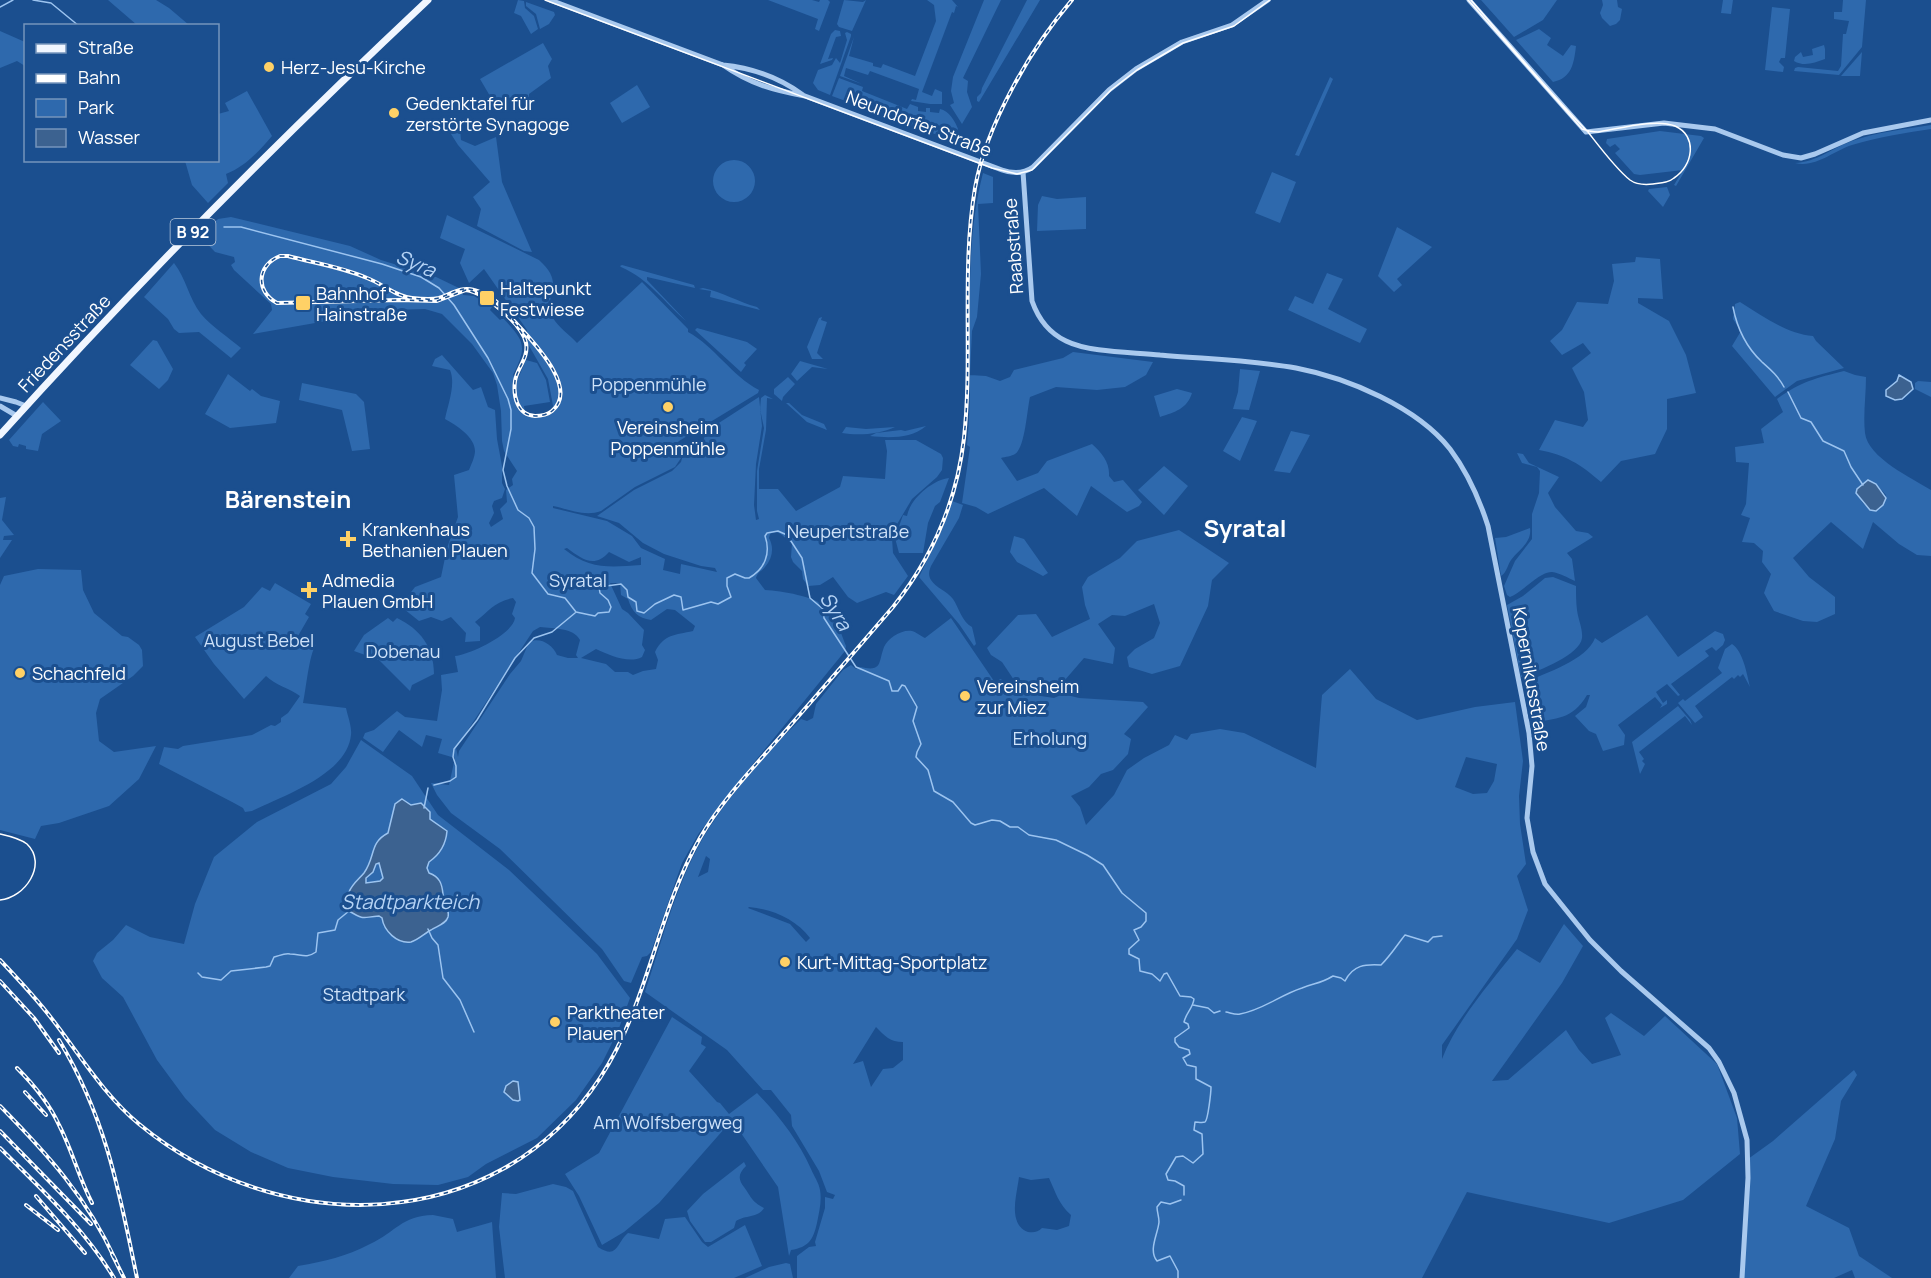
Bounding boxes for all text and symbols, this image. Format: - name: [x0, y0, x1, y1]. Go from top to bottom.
- legend: [24, 24, 219, 162]
- text: Straße: [78, 35, 134, 59]
- place label: Herz-Jesu-Kirche: [281, 55, 426, 79]
- marker: Herz-Jesu-Kirche: [262, 60, 276, 74]
- text: Bahn: [78, 65, 120, 89]
- street label: Neundorfer Straße: [843, 84, 995, 162]
- place label: Gedenktafel für zerstörte Synagoge: [406, 91, 569, 136]
- text: Park: [78, 95, 115, 119]
- marker: Gedenktafel für zerstörte Synagoge: [387, 106, 401, 120]
- text: Wasser: [78, 125, 140, 149]
- street label: Raabstraße: [998, 197, 1028, 295]
- road number: B 92: [170, 219, 216, 245]
- water label: Syra: [392, 243, 441, 284]
- place label: Haltepunkt Festwiese: [500, 276, 592, 321]
- place label: Bahnhof Hainstraße: [316, 281, 407, 326]
- street label: Friedensstraße: [12, 289, 116, 397]
- marker: Haltepunkt Festwiese: [478, 289, 496, 307]
- marker: Bahnhof Hainstraße: [294, 294, 312, 312]
- park label: Poppenmühle: [591, 372, 707, 396]
- marker: Vereinsheim Poppenmühle: [661, 400, 675, 414]
- place label: Vereinsheim Poppenmühle: [610, 415, 726, 460]
- district label: Bärenstein: [225, 482, 351, 515]
- district label: Syratal: [1203, 511, 1287, 544]
- place label: Krankenhaus Bethanien Plauen: [362, 517, 508, 562]
- park label: Neupertstraße: [787, 519, 909, 543]
- marker: Krankenhaus Bethanien Plauen: [339, 530, 357, 548]
- place label: Admedia Plauen GmbH: [322, 568, 433, 613]
- park label: Syratal: [549, 568, 607, 592]
- marker: Admedia Plauen GmbH: [300, 581, 318, 599]
- water label: Syra: [814, 587, 859, 636]
- street label: Kopernikusstraße: [1507, 605, 1557, 753]
- park label: August Bebel: [204, 628, 314, 652]
- park label: Dobenau: [365, 639, 441, 663]
- place label: Schachfeld: [32, 661, 126, 685]
- marker: Schachfeld: [13, 666, 27, 680]
- place label: Vereinsheim zur Miez: [977, 674, 1079, 719]
- marker: Vereinsheim zur Miez: [958, 689, 972, 703]
- park label: Erholung: [1013, 726, 1087, 750]
- water label: Stadtparkteich: [341, 888, 480, 915]
- place label: Kurt-Mittag-Sportplatz: [797, 950, 988, 974]
- marker: Kurt-Mittag-Sportplatz: [778, 955, 792, 969]
- park label: Stadtpark: [323, 982, 406, 1006]
- place label: Parktheater Plauen: [567, 1000, 665, 1045]
- marker: Parktheater Plauen: [548, 1015, 562, 1029]
- park label: Am Wolfsbergweg: [593, 1110, 743, 1134]

